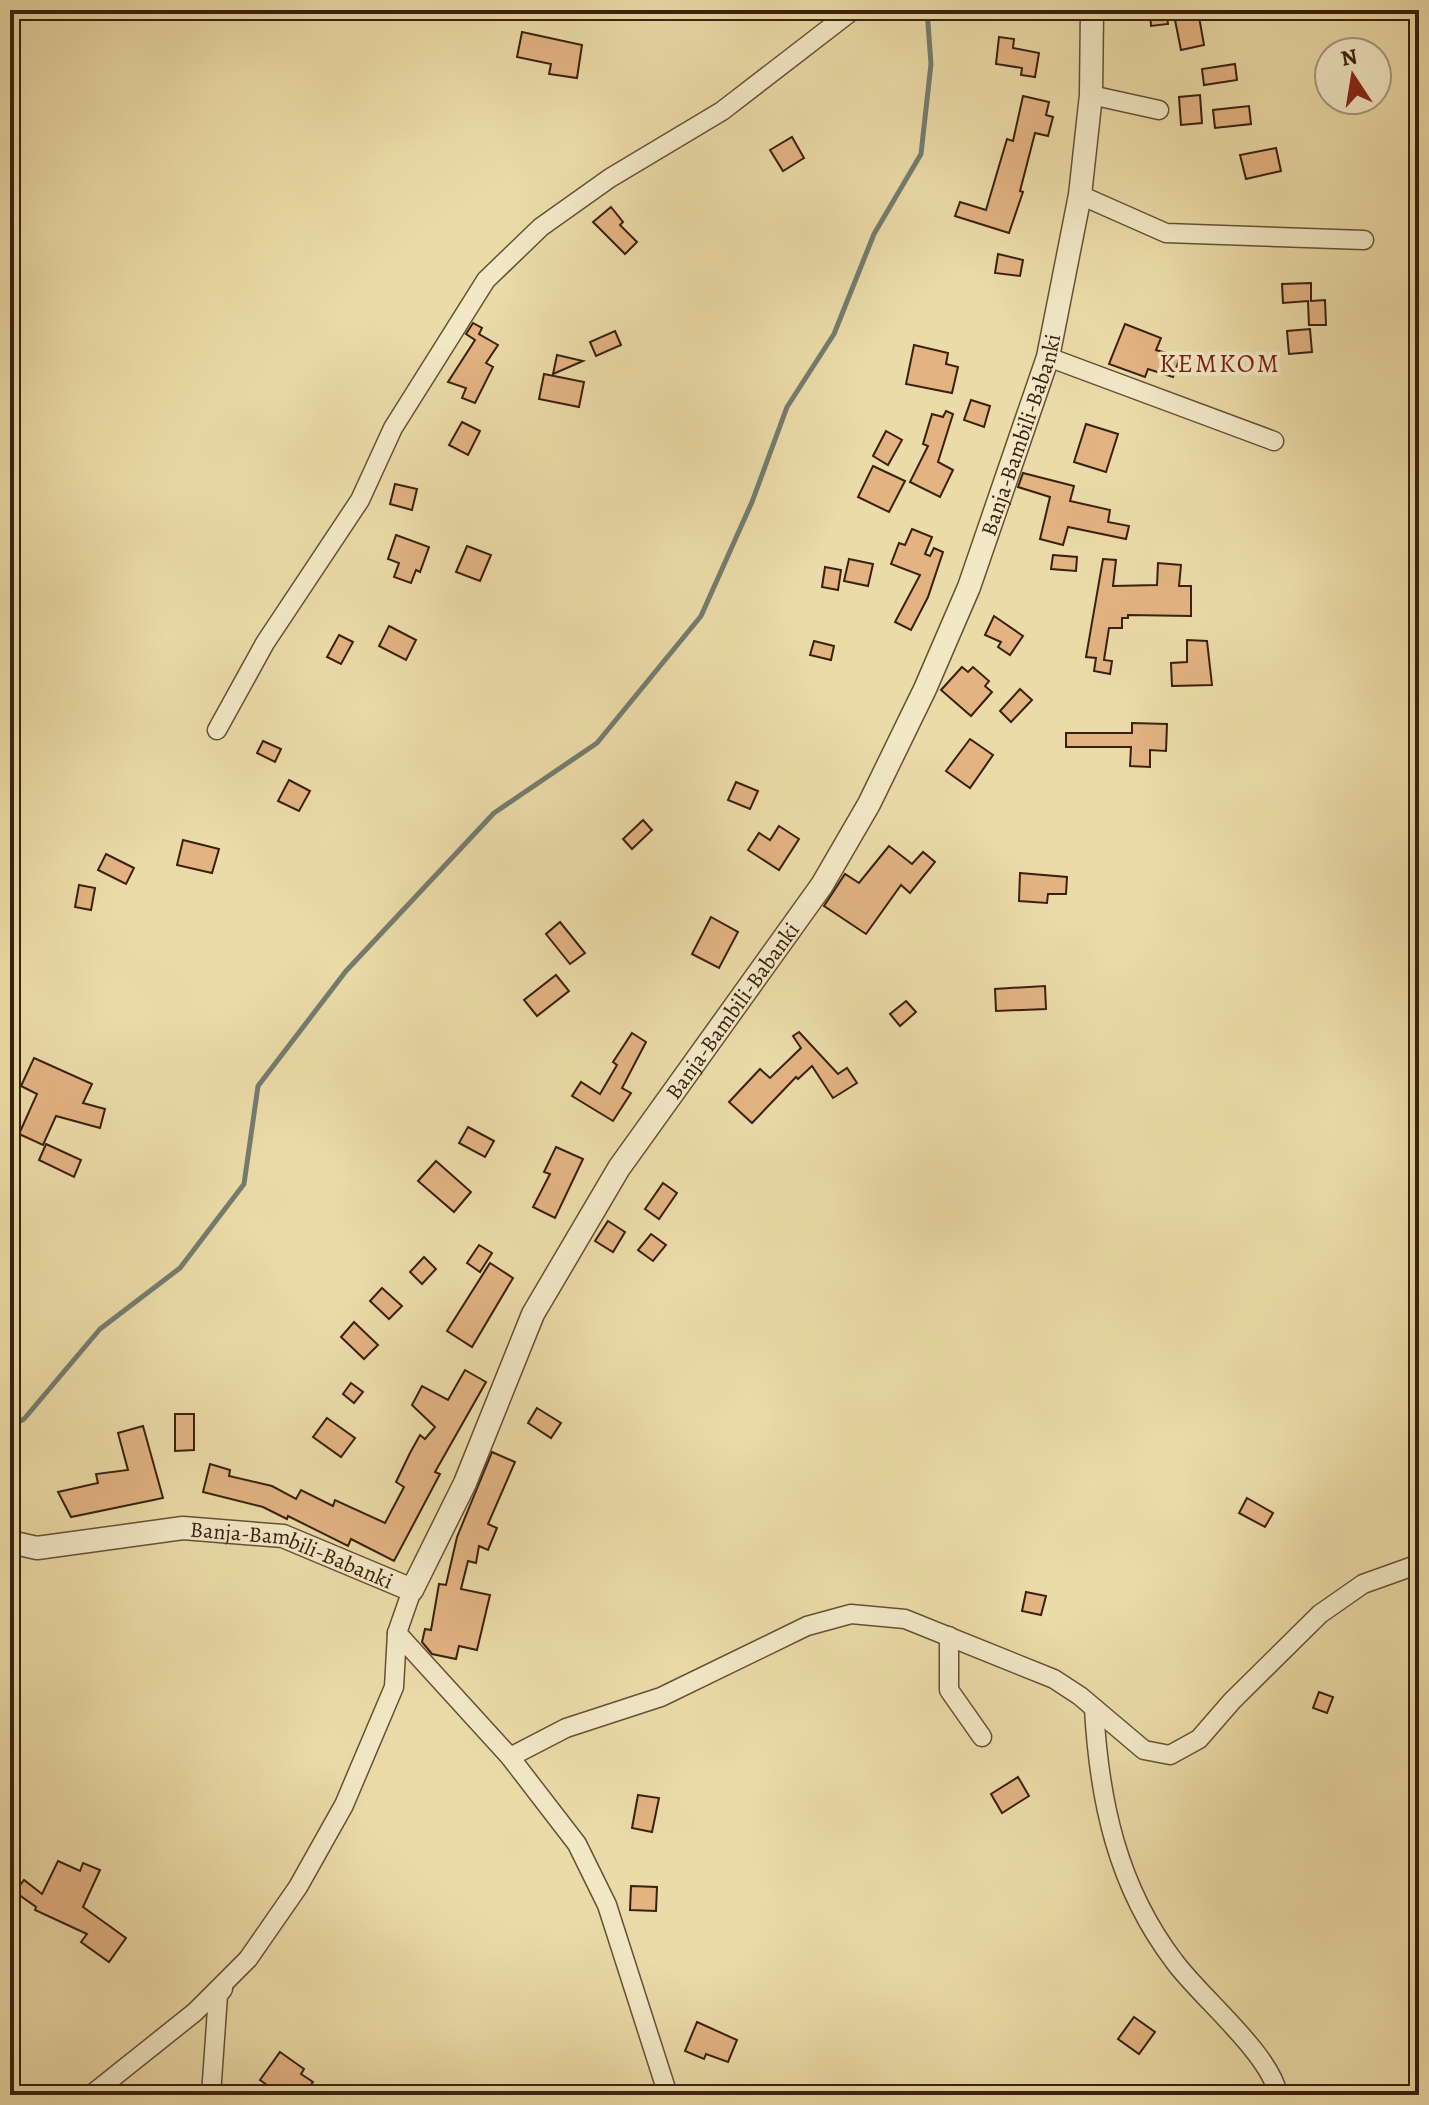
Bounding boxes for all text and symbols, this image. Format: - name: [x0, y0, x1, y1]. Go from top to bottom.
- north arrow: [1313, 36, 1393, 116]
- text: N: [1338, 41, 1360, 74]
- street label: Banja-Bambili-Babanki: [974, 331, 1068, 540]
- district label: KEMKOM: [1159, 346, 1281, 381]
- street label: Banja-Bambili-Babanki: [659, 916, 807, 1106]
- street label: Banja-Bambili-Babanki: [189, 1515, 398, 1596]

